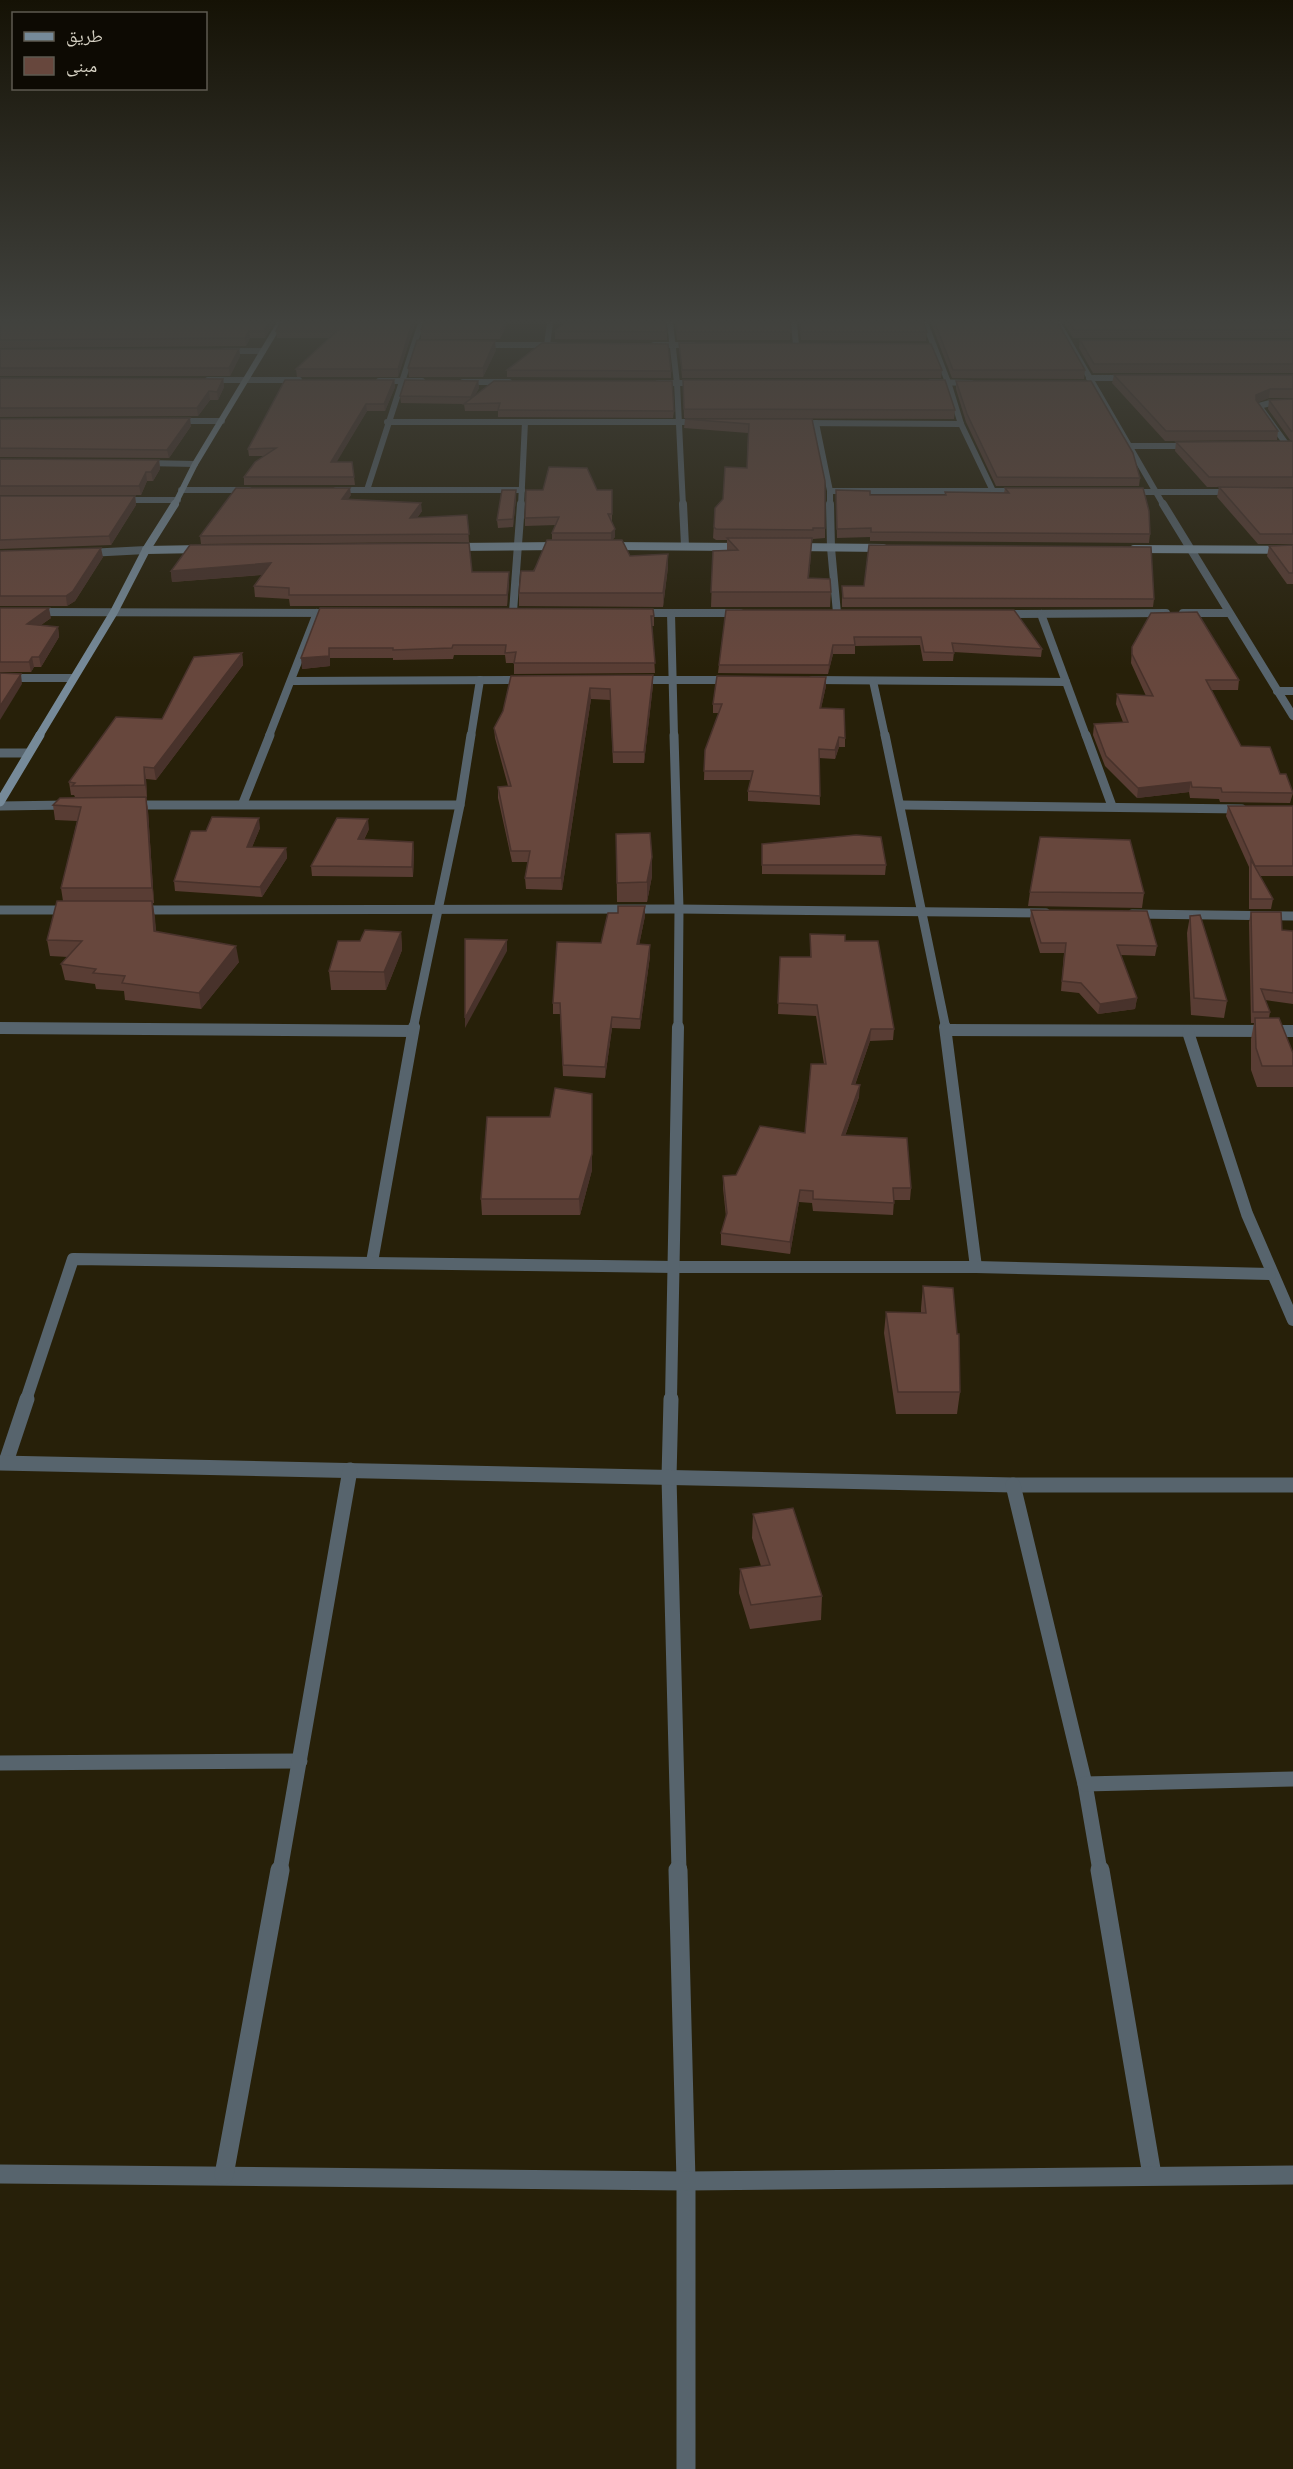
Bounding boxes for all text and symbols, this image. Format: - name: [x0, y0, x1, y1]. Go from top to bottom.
- legend: [12, 12, 207, 90]
- text: طريق: [66, 26, 103, 47]
- text: مبنى: [66, 56, 97, 77]

